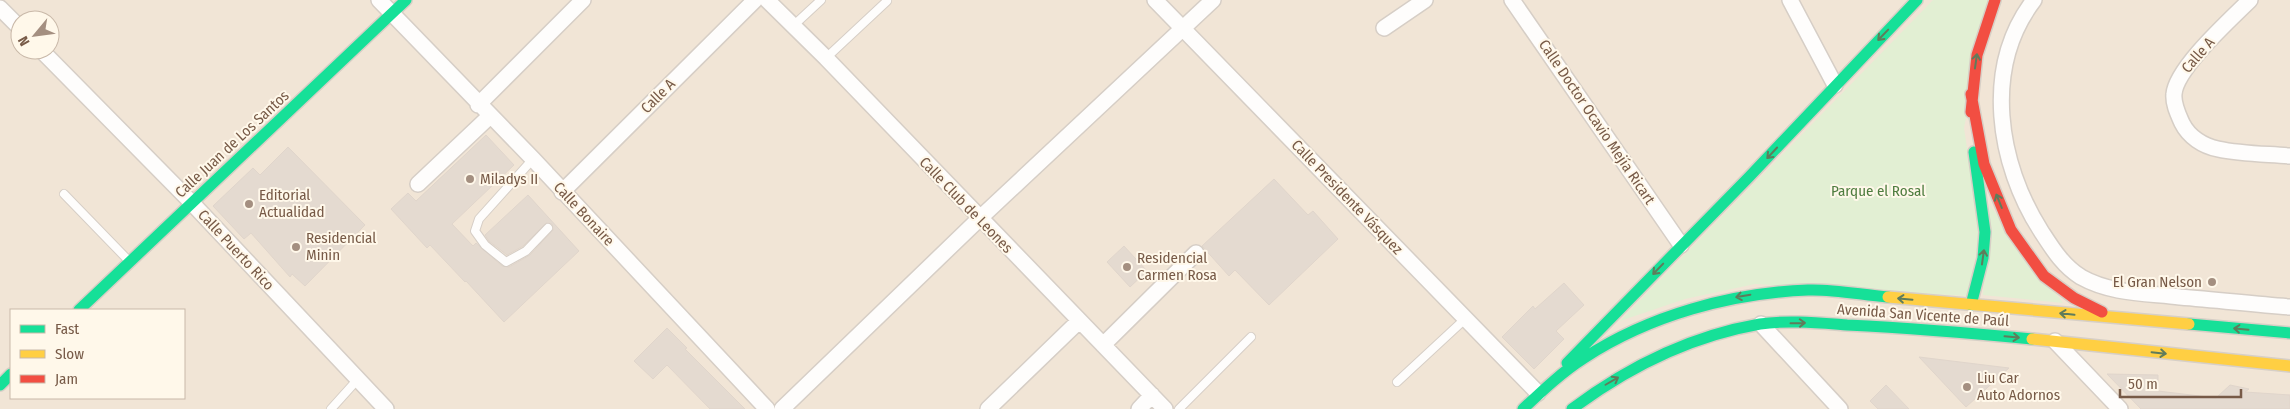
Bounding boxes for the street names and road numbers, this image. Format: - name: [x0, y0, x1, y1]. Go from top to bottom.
- street label: Calle A: [2178, 33, 2218, 77]
- street label: Calle Doctor Ocavio Mejía Ricart: [1535, 36, 1659, 208]
- street label: Calle A: [637, 75, 679, 117]
- street label: Calle Juan de Los Santos: [171, 87, 293, 201]
- street label: Calle Presidente Vásquez: [1288, 136, 1406, 258]
- street label: Calle Club de Leones: [916, 153, 1016, 257]
- street label: Calle Bonaire: [550, 178, 618, 250]
- street label: Calle Puerto Rico: [194, 206, 278, 294]
- street label: Avenida San Vicente de Paúl: [1836, 300, 2010, 330]

